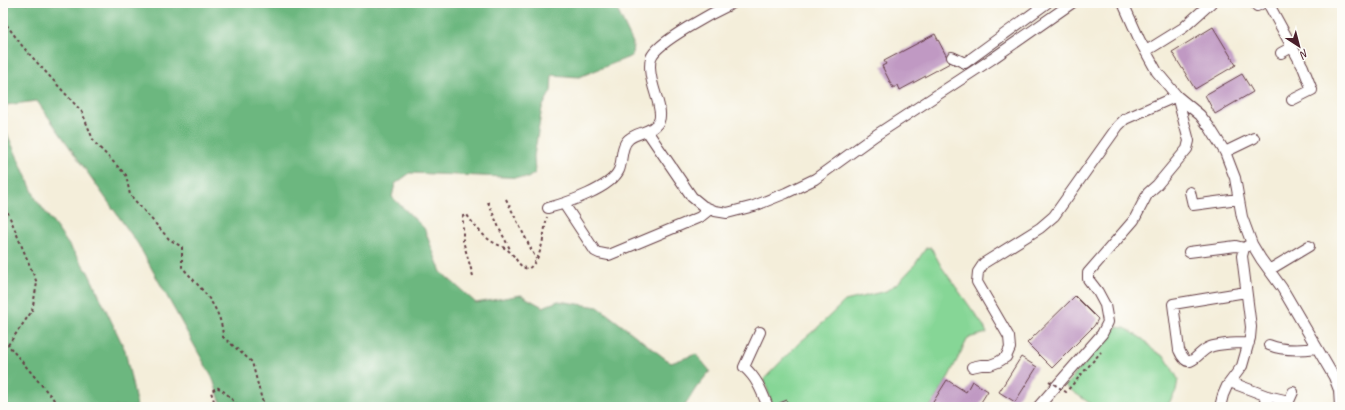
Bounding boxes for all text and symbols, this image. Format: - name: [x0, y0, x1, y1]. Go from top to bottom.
- north arrow: [1279, 26, 1319, 66]
- text: N: [1296, 46, 1312, 63]

